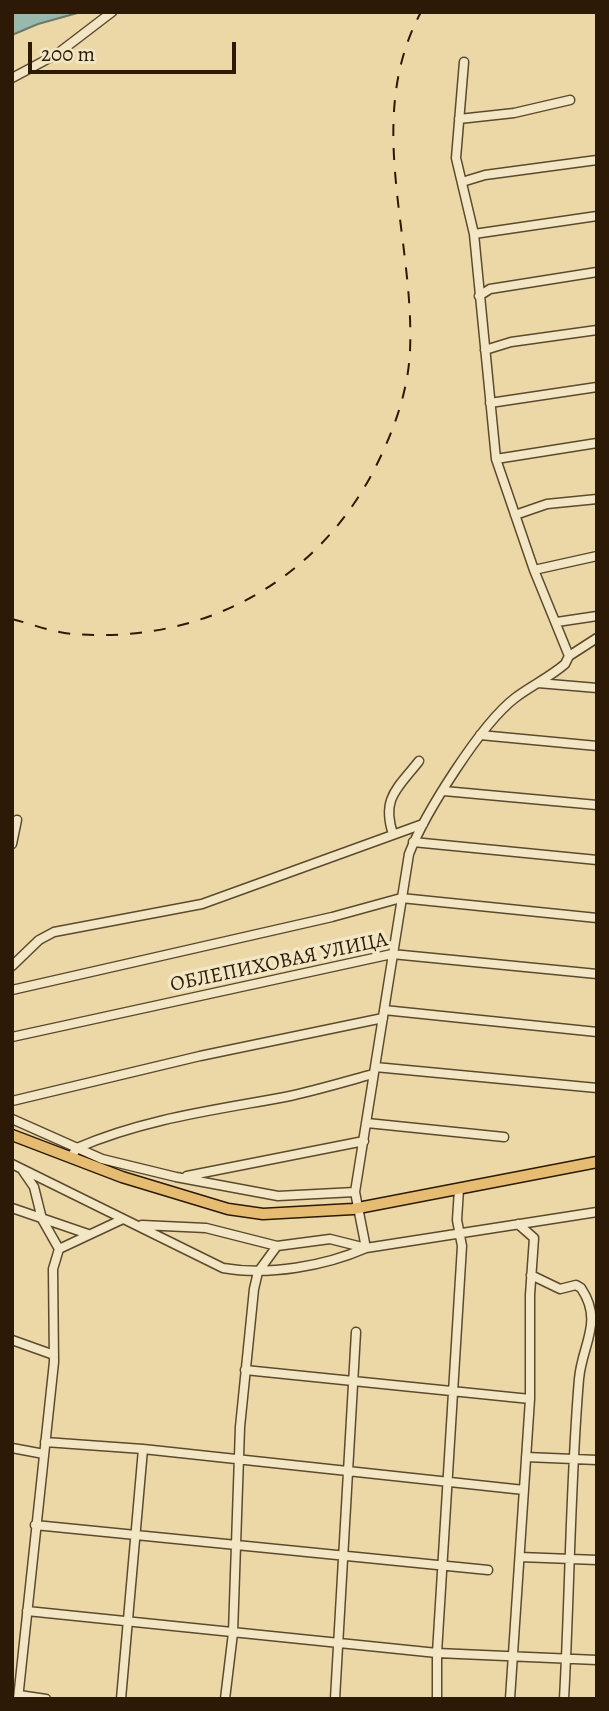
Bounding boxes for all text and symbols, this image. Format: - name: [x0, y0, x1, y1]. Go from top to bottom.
- scale bar: [32, 28, 240, 72]
- text: 200 m: [41, 40, 95, 68]
- street label: ОБЛЕПИХОВАЯ УЛИЦА: [168, 928, 390, 998]

